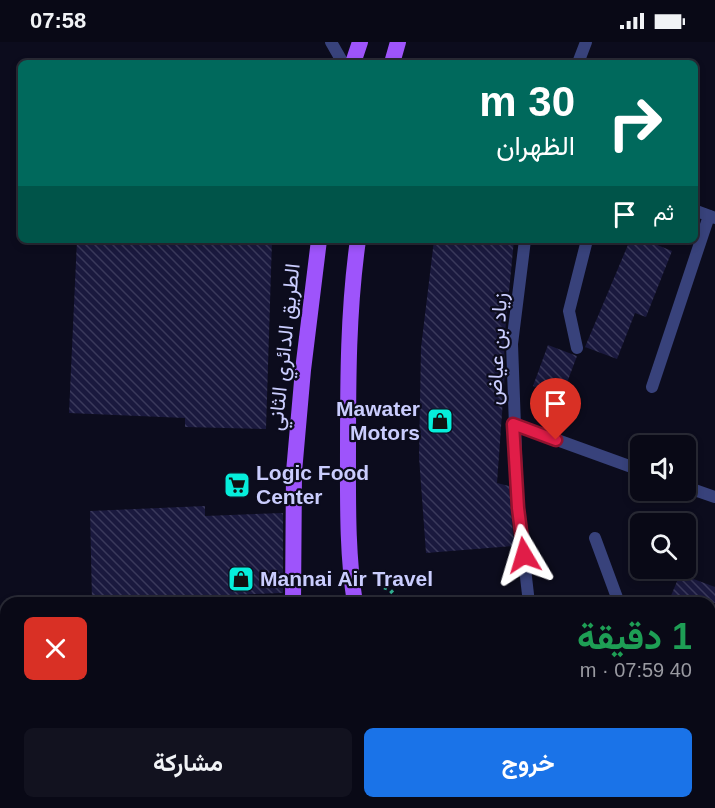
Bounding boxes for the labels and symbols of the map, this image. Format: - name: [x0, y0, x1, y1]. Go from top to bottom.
- street label: الطريق الدائري الثاني: [263, 262, 310, 432]
- street label: زياد بن عياض: [482, 292, 513, 406]
- pin: [530, 378, 581, 440]
- place label: Mawater Motors: [336, 397, 420, 444]
- shop icon: Mawater Motors: [425, 406, 455, 436]
- place label: Logic Food Center: [256, 461, 369, 508]
- supermarket icon: Logic Food Center: [222, 470, 252, 500]
- position arrow: [492, 523, 556, 587]
- shop icon: Mannai Air Travel: [226, 564, 256, 594]
- place label: Mannai Air Travel: [260, 567, 433, 590]

